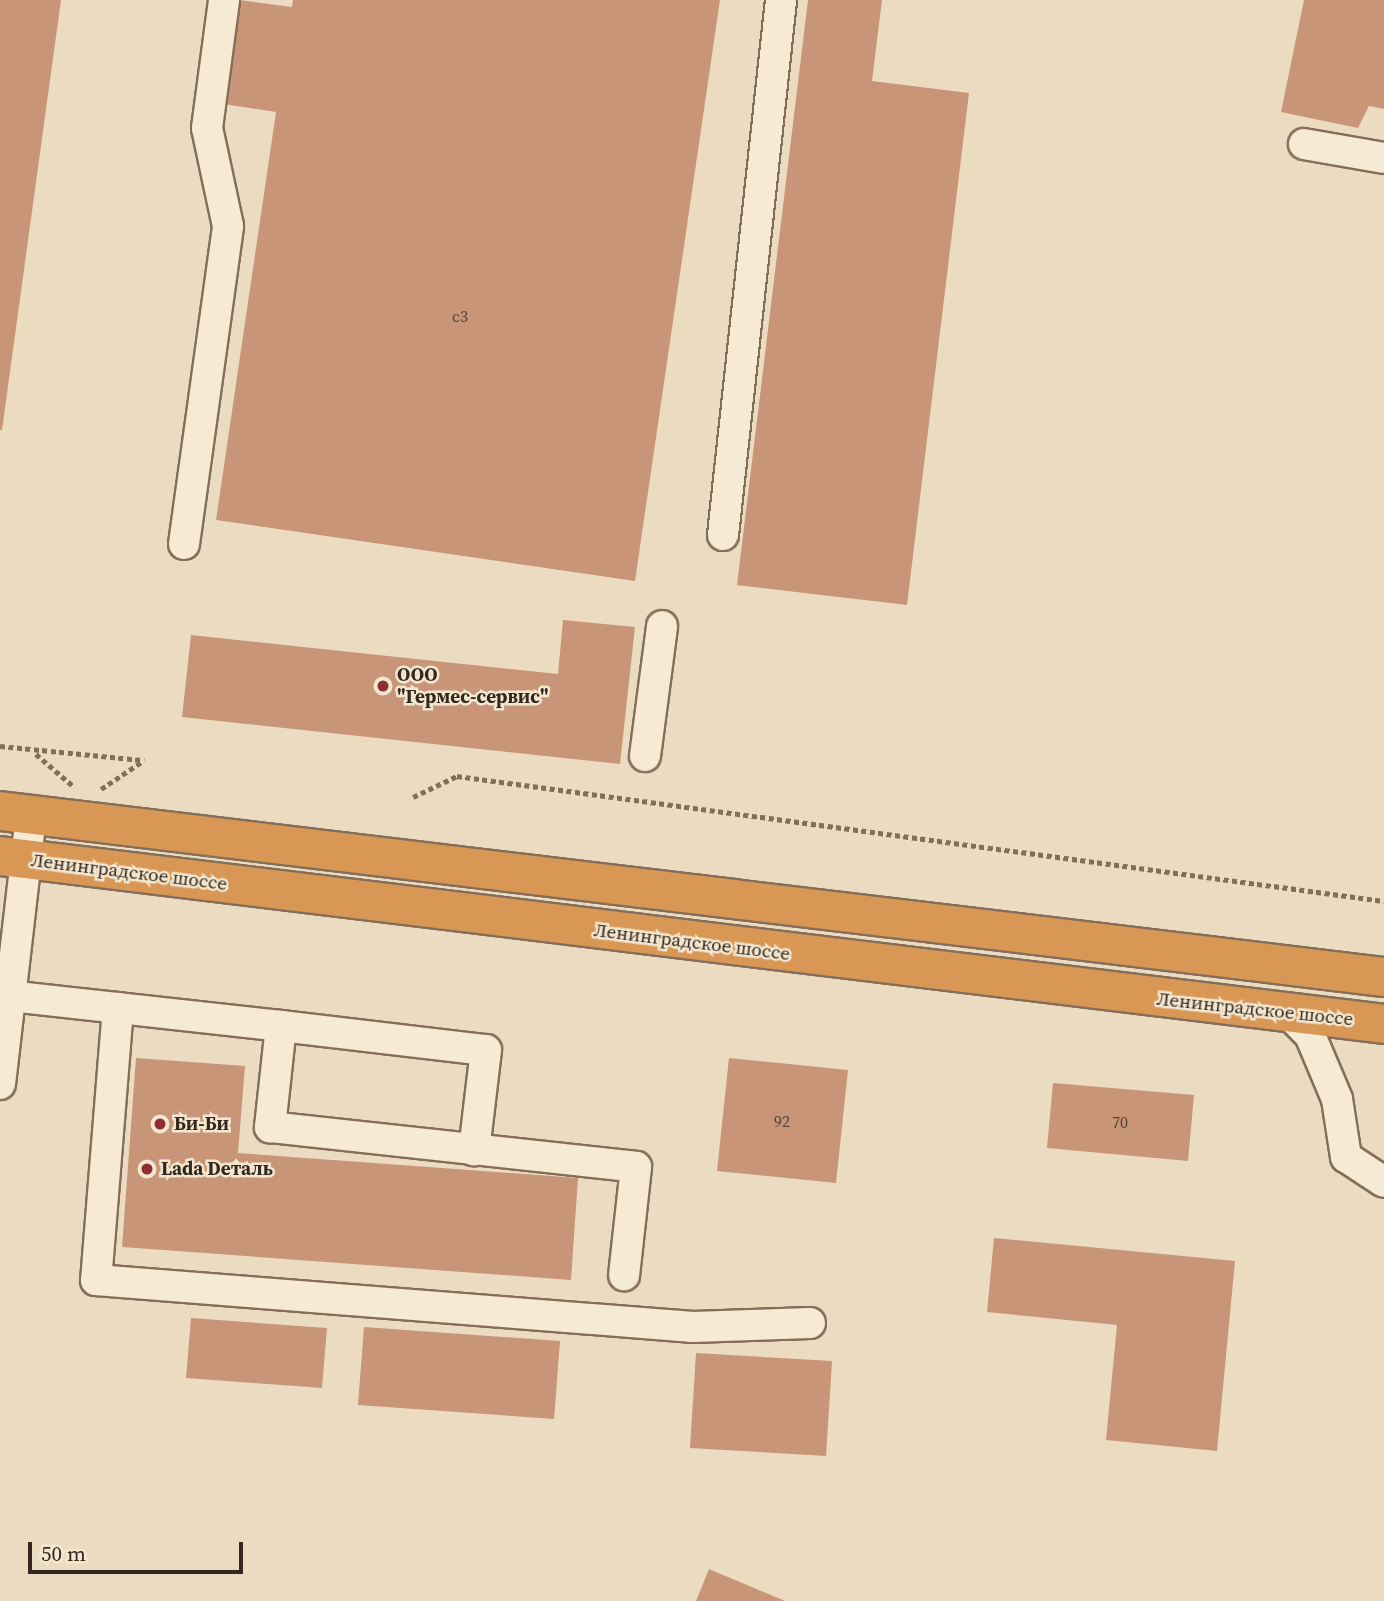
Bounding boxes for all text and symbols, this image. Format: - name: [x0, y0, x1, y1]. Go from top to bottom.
- house number: с3: [452, 306, 468, 326]
- place label: ООО "Гермес-сервис": [397, 664, 548, 708]
- marker: ООО "Гермес-сервис": [375, 678, 391, 694]
- street label: Ленинградское шоссе: [30, 849, 228, 895]
- street label: Ленинградское шоссе: [593, 919, 791, 965]
- street label: Ленинградское шоссе: [1156, 987, 1354, 1031]
- house number: 92: [774, 1111, 790, 1131]
- house number: 70: [1112, 1112, 1128, 1132]
- place label: Би-Би: [174, 1113, 229, 1135]
- marker: Би-Би: [152, 1116, 168, 1132]
- place label: Lada Dеталь: [161, 1158, 273, 1180]
- marker: Lada Dеталь: [139, 1161, 155, 1177]
- scale bar: [32, 1528, 247, 1572]
- text: 50 m: [41, 1539, 86, 1568]

